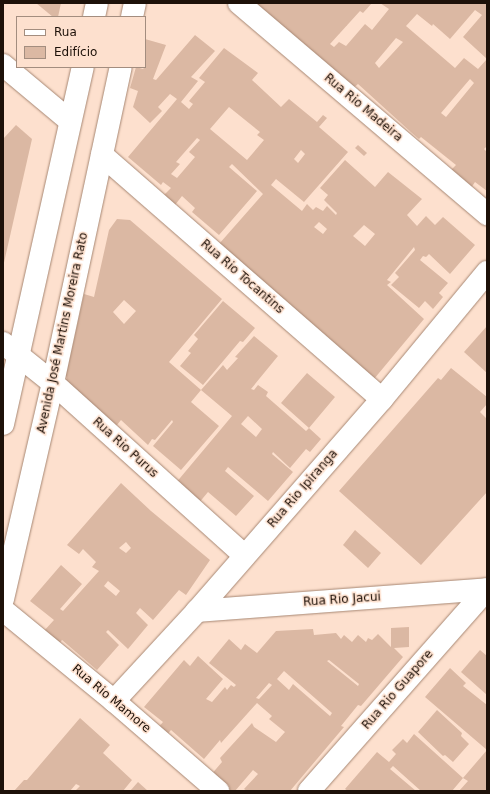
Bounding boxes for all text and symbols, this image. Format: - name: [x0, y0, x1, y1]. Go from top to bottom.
- legend: [16, 16, 146, 68]
- text: Rua: [54, 25, 77, 39]
- text: Edifício: [54, 45, 97, 59]
- street label: Rua Rio Madeira: [321, 71, 405, 145]
- street label: Avenida José Martins Moreira Rato: [35, 231, 91, 435]
- street label: Rua Rio Tocantins: [197, 237, 287, 317]
- street label: Rua Rio Purus: [89, 415, 161, 481]
- street label: Rua Rio Ipiranga: [265, 447, 341, 531]
- street label: Rua Rio Jacui: [303, 590, 381, 610]
- street label: Rua Rio Guapore: [360, 647, 436, 733]
- street label: Rua Rio Mamore: [69, 662, 153, 736]

